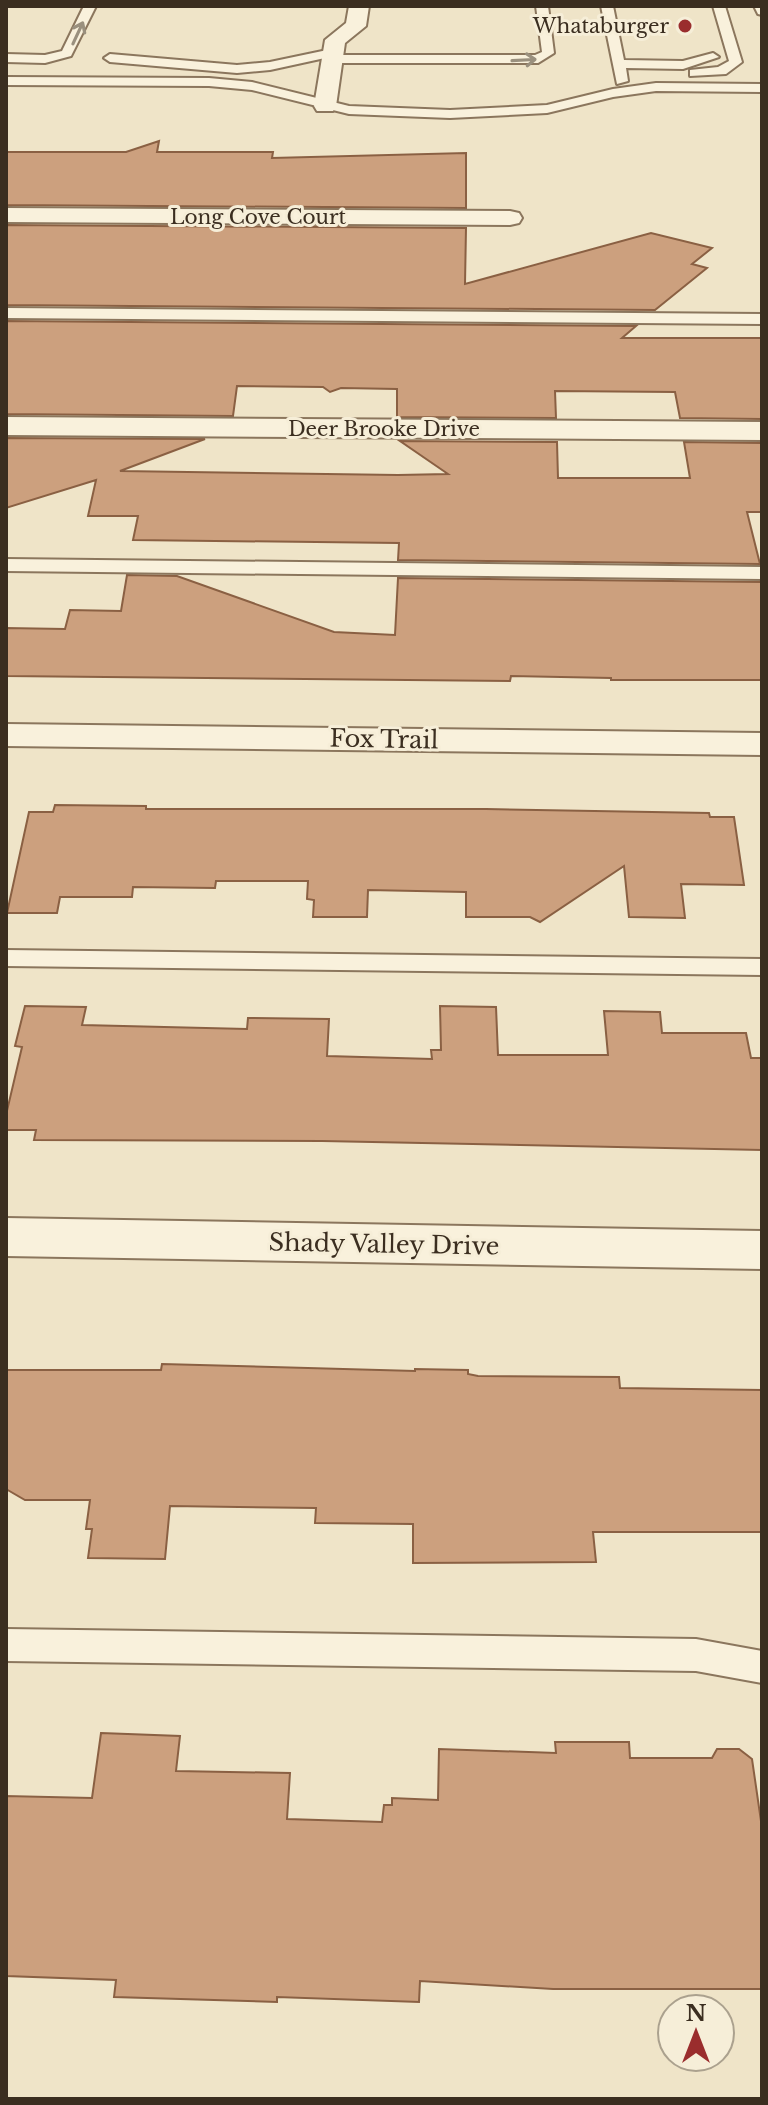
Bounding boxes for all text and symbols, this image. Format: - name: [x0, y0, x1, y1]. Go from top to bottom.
- place label: Whataburger: [532, 14, 669, 38]
- marker: Whataburger: [676, 17, 694, 35]
- one-way arrow: [71, 21, 86, 45]
- one-way arrow: [510, 52, 537, 67]
- street label: Long Cove Court: [170, 205, 347, 229]
- street label: Deer Brooke Drive: [288, 417, 480, 441]
- street label: Fox Trail: [329, 724, 439, 754]
- street label: Shady Valley Drive: [268, 1227, 500, 1261]
- north arrow: [656, 1993, 736, 2073]
- text: N: [686, 2000, 707, 2027]

